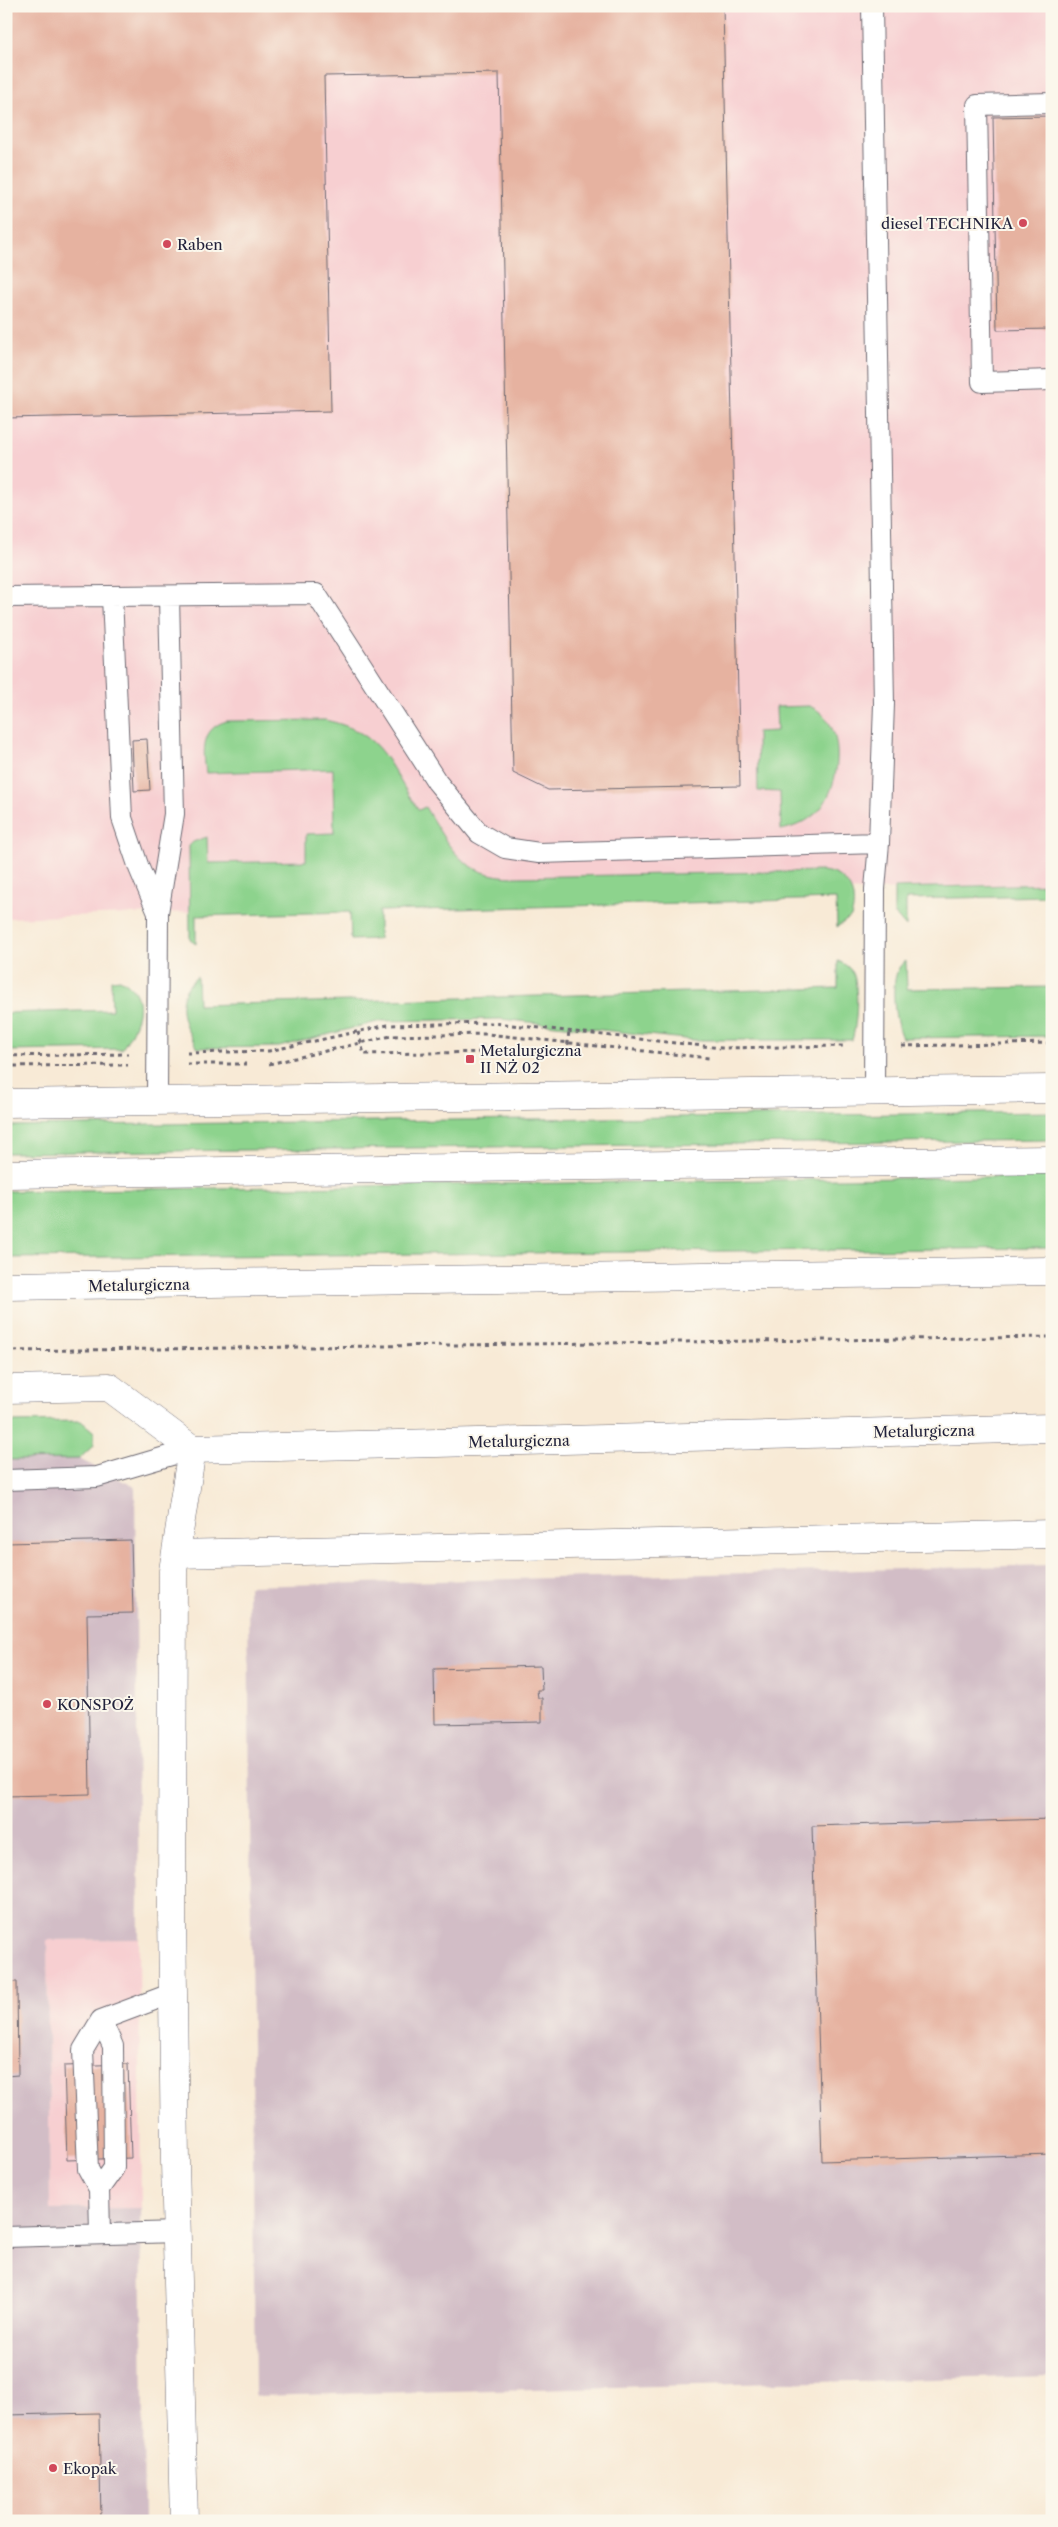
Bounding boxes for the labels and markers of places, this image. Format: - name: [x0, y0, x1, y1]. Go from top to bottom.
- place label: diesel TECHNIKA: [881, 214, 1014, 233]
- marker: diesel TECHNIKA: [1017, 217, 1029, 229]
- place label: Raben: [177, 235, 223, 254]
- marker: Raben: [161, 238, 173, 250]
- place label: Metalurgiczna II NŻ 02: [480, 1041, 582, 1077]
- marker: Metalurgiczna II NŻ 02: [464, 1053, 476, 1065]
- place label: KONSPOŻ: [57, 1695, 134, 1714]
- marker: KONSPOŻ: [41, 1698, 53, 1710]
- place label: Ekopak: [63, 2459, 118, 2478]
- marker: Ekopak: [47, 2462, 59, 2474]

